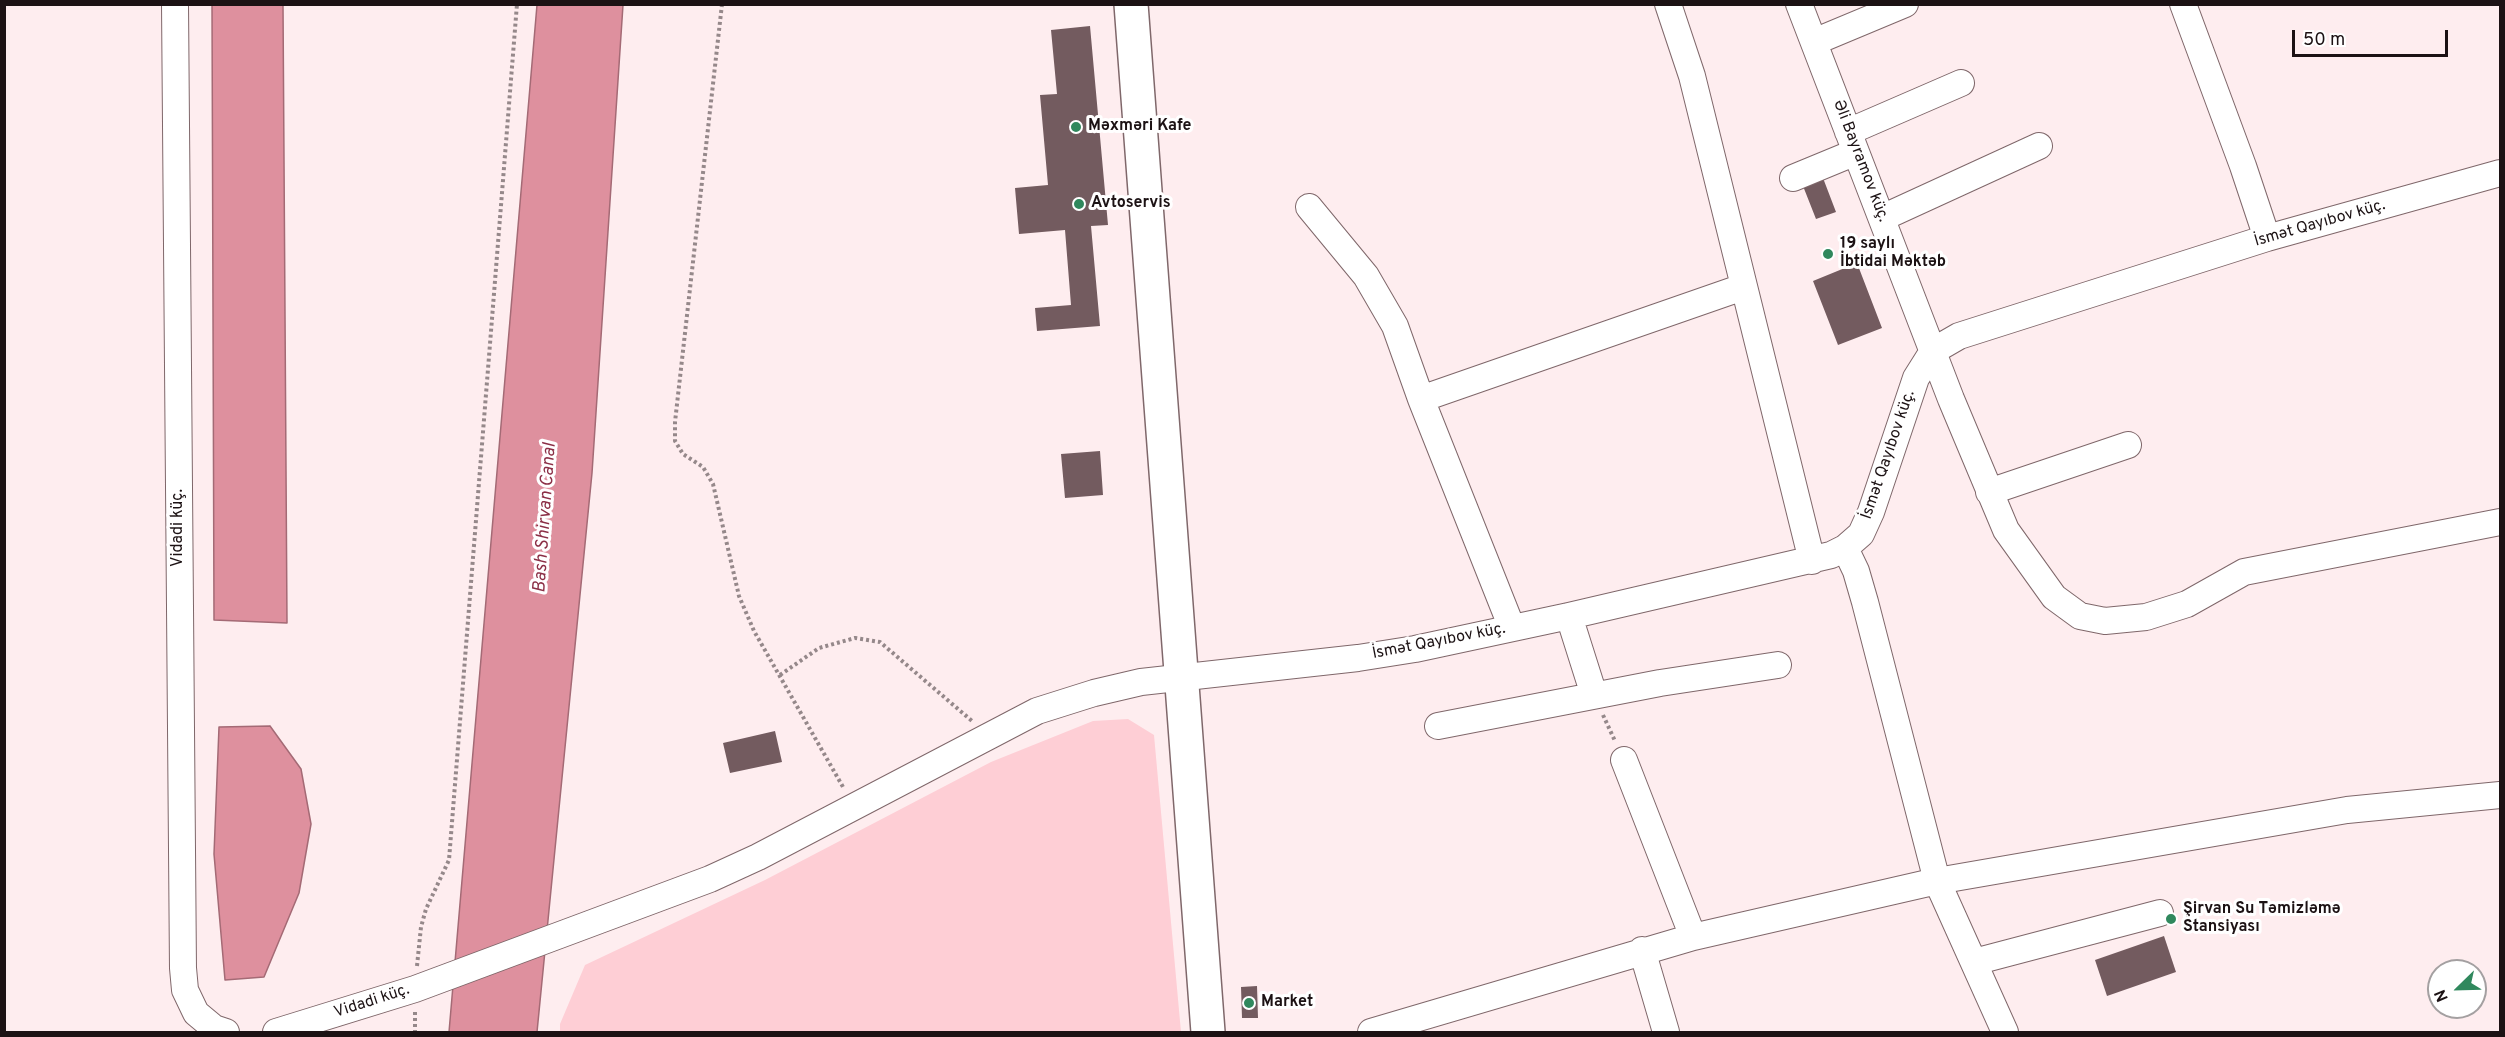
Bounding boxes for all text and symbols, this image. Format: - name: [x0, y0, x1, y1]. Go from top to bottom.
- scale bar: [2295, 18, 2451, 56]
- text: 50 m: [2303, 29, 2345, 52]
- street label: Əli Bayramov küç.: [1828, 97, 1892, 225]
- place label: Məxməri Kafe: [1088, 117, 1191, 137]
- marker: Məxməri Kafe: [1069, 120, 1083, 134]
- place label: Avtoservis: [1091, 194, 1171, 214]
- street label: İsmət Qayıbov küç.: [2252, 196, 2388, 252]
- marker: Avtoservis: [1072, 197, 1086, 211]
- place label: 19 saylı İbtidai Məktəb: [1840, 235, 1946, 273]
- marker: 19 saylı İbtidai Məktəb: [1821, 247, 1835, 261]
- street label: İsmət Qayıbov küç.: [1858, 388, 1920, 522]
- water label: Bash Shirvan Canal: [530, 442, 562, 594]
- street label: Vidadi küç.: [169, 489, 189, 567]
- street label: İsmət Qayıbov küç.: [1371, 620, 1507, 664]
- place label: Şirvan Su Təmizləmə Stansiyası: [2183, 900, 2341, 938]
- marker: Şirvan Su Təmizləmə Stansiyası: [2164, 912, 2178, 926]
- north arrow: [2427, 959, 2487, 1019]
- street label: Vidadi küç.: [332, 981, 412, 1023]
- text: N: [2431, 986, 2454, 1004]
- place label: Market: [1261, 993, 1313, 1013]
- marker: Market: [1242, 996, 1256, 1010]

